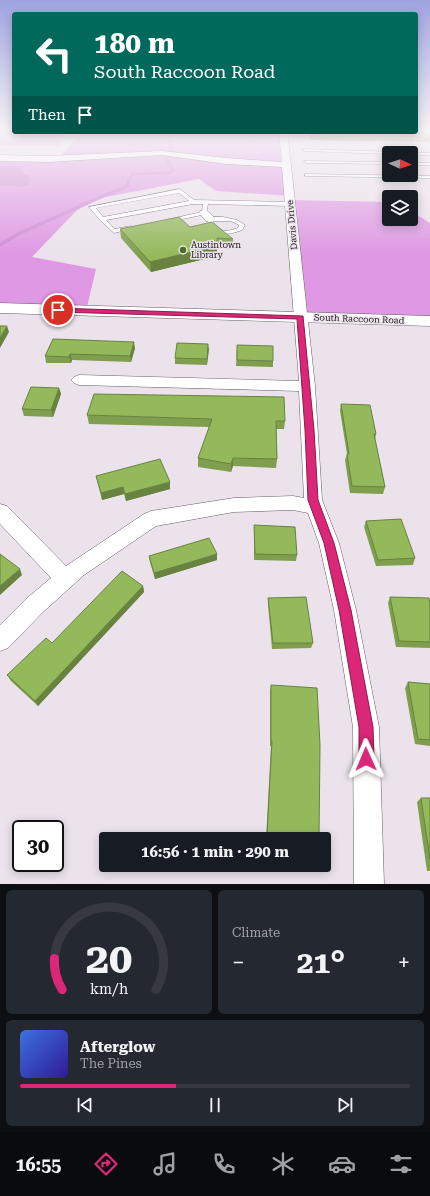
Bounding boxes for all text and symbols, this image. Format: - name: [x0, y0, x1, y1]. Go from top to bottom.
- text: 180 m: [94, 27, 175, 60]
- icon: left: [28, 28, 80, 80]
- text: South Raccoon Road: [94, 61, 275, 82]
- icon: arrive: [74, 104, 96, 126]
- text: Then: [28, 106, 66, 124]
- north arrow: [382, 146, 418, 182]
- map controls: [382, 146, 418, 226]
- button: layers: [382, 190, 418, 226]
- street label: Davis Drive: [285, 200, 299, 250]
- place label: Austintown Library: [191, 240, 241, 260]
- marker: Austintown Library: [178, 245, 188, 255]
- pin: [41, 293, 75, 327]
- icon: arrive: [47, 299, 69, 321]
- street label: South Raccoon Road: [314, 312, 405, 326]
- position arrow: [345, 738, 387, 780]
- speed limit sign: 30: [12, 820, 64, 872]
- text: 16:56 · 1 min · 290 m: [141, 843, 289, 861]
- text: Climate: [232, 925, 280, 940]
- text: 20: [86, 934, 132, 983]
- text: 21°: [297, 945, 345, 980]
- text: −: [232, 950, 244, 975]
- text: +: [398, 950, 410, 975]
- text: km/h: [90, 981, 128, 997]
- text: Afterglow: [80, 1038, 155, 1056]
- text: The Pines: [80, 1056, 142, 1071]
- icon: previous: [74, 1094, 96, 1116]
- icon: pause: [204, 1094, 226, 1116]
- icon: next: [334, 1094, 356, 1116]
- icon: directions: [92, 1150, 120, 1178]
- icon: music: [151, 1150, 179, 1178]
- icon: phone: [210, 1150, 238, 1178]
- icon: climate: [269, 1150, 297, 1178]
- icon: car: [328, 1150, 356, 1178]
- icon: filters: [387, 1150, 415, 1178]
- text: 16:55: [15, 1154, 61, 1175]

